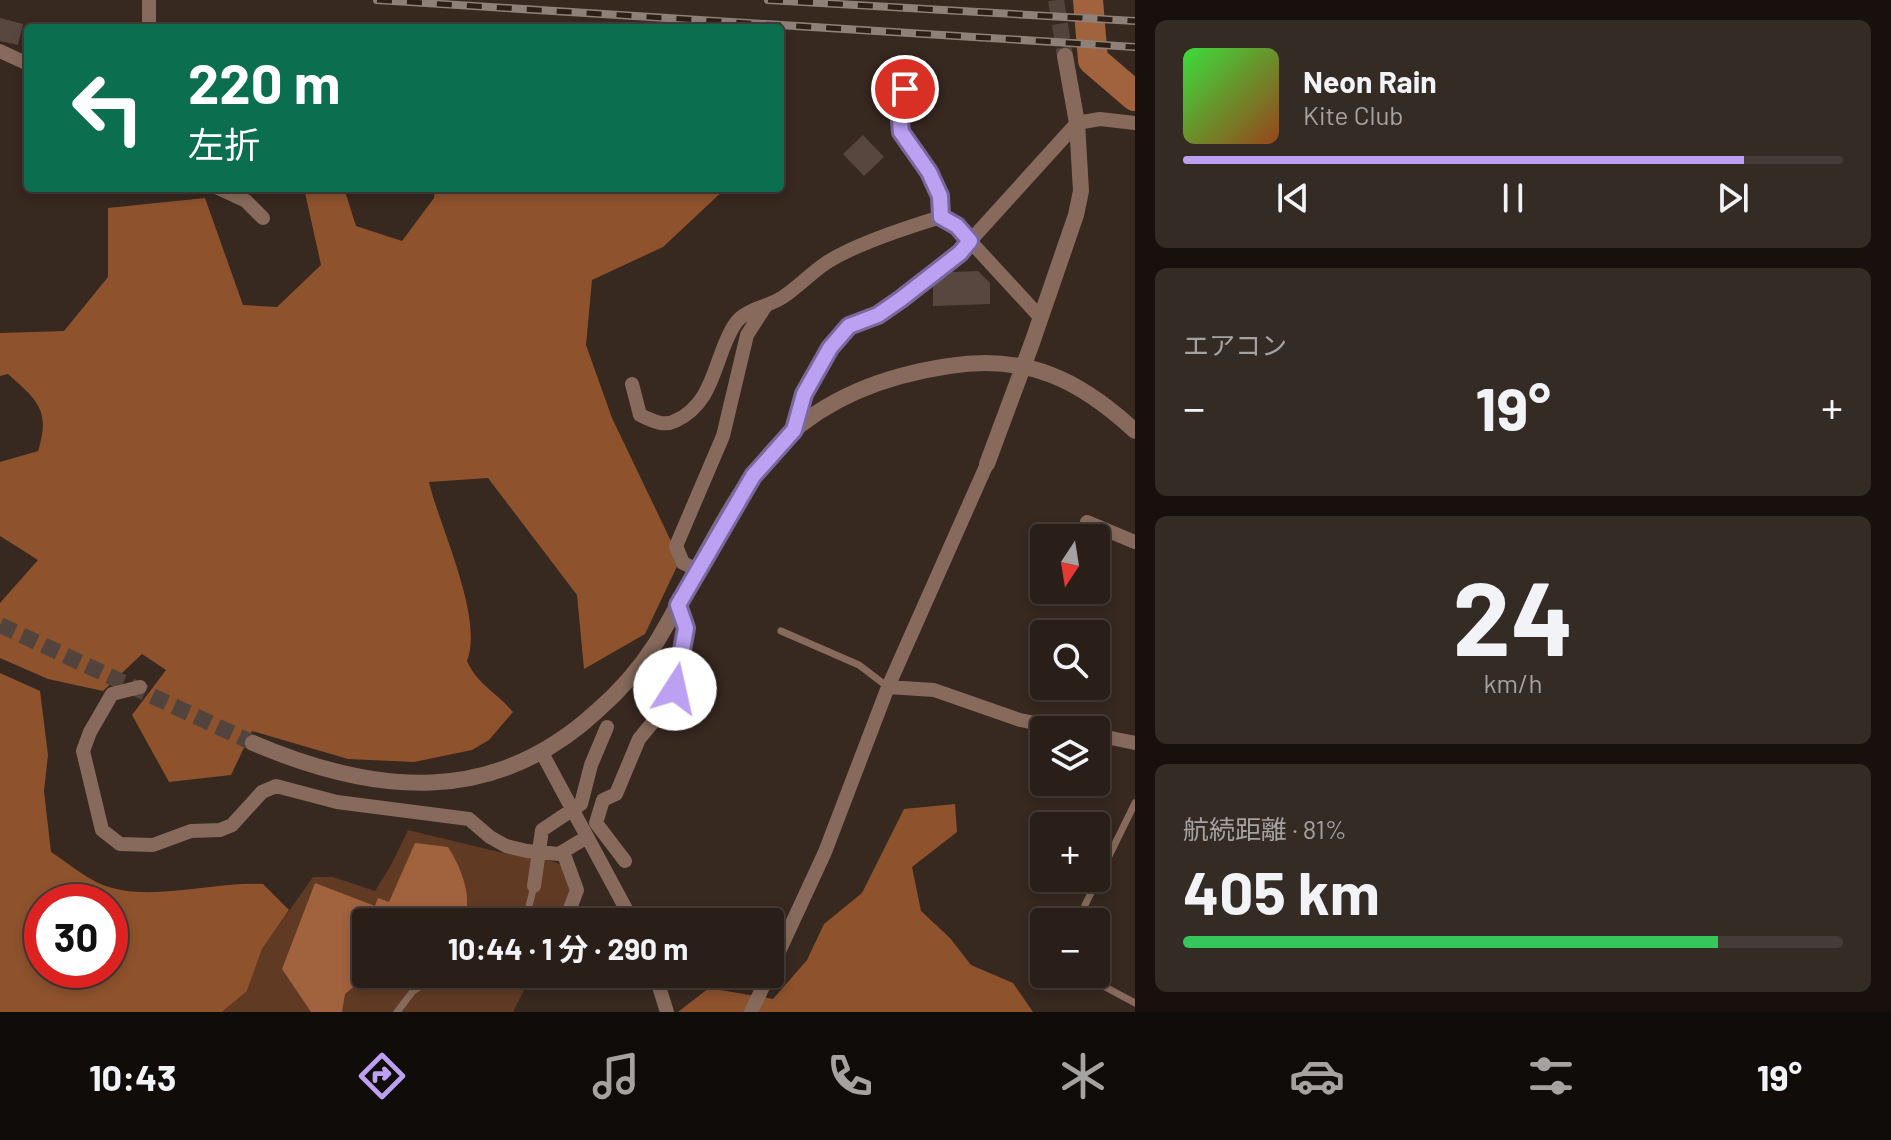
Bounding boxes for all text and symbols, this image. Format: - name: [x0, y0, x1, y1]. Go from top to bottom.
- text: 220 m: [188, 48, 341, 115]
- pin: [871, 55, 939, 123]
- icon: left: [56, 56, 160, 160]
- text: Neon Rain: [1303, 63, 1437, 99]
- icon: arrive: [883, 67, 927, 111]
- text: Kite Club: [1303, 99, 1404, 130]
- text: 左折: [188, 122, 260, 165]
- icon: previous: [1271, 176, 1315, 220]
- icon: pause: [1491, 176, 1535, 220]
- icon: next: [1711, 176, 1755, 220]
- text: エアコン: [1183, 329, 1287, 360]
- text: 19°: [1475, 371, 1551, 443]
- text: −: [1183, 380, 1205, 433]
- text: +: [1821, 380, 1843, 433]
- north arrow: [1030, 524, 1110, 604]
- map controls: [1030, 524, 1110, 988]
- text: 24: [1452, 552, 1574, 677]
- button: search: [1030, 620, 1110, 700]
- position arrow: [633, 647, 717, 731]
- text: km/h: [1484, 667, 1542, 698]
- button: layers: [1030, 716, 1110, 796]
- button: +: [1030, 812, 1110, 892]
- text: 航続距離 · 81%: [1183, 813, 1347, 844]
- text: 405 km: [1183, 855, 1380, 927]
- speed limit sign: 30: [24, 884, 128, 988]
- button: −: [1030, 908, 1110, 988]
- text: 10:44 · 1 分 · 290 m: [448, 930, 688, 966]
- icon: directions: [354, 1048, 410, 1104]
- icon: music: [588, 1048, 644, 1104]
- icon: phone: [822, 1048, 878, 1104]
- icon: climate: [1055, 1048, 1111, 1104]
- icon: car: [1289, 1048, 1345, 1104]
- icon: filters: [1523, 1048, 1579, 1104]
- text: 10:43: [89, 1055, 176, 1098]
- text: 19°: [1757, 1055, 1802, 1098]

